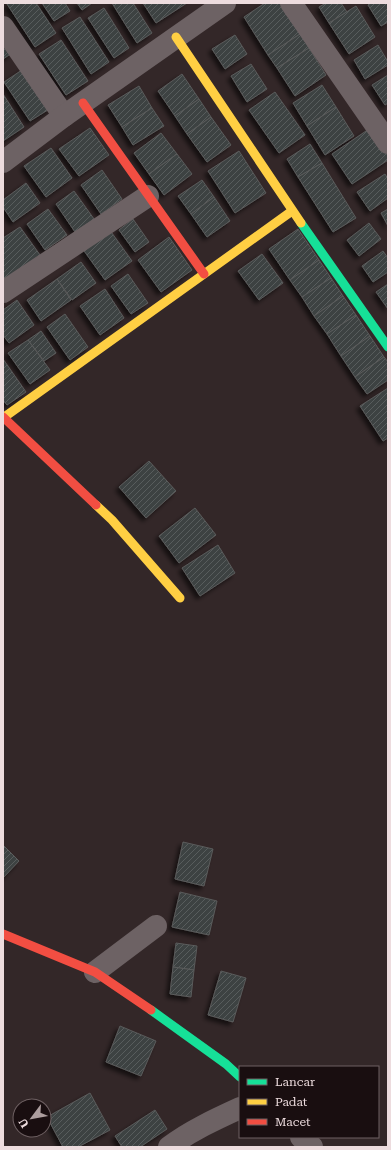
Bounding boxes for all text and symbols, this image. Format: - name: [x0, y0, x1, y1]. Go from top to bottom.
- legend: [239, 1066, 379, 1138]
- text: Lancar: [275, 1075, 315, 1089]
- text: Padat: [275, 1095, 308, 1109]
- north arrow: [12, 1098, 52, 1138]
- text: Macet: [275, 1115, 311, 1129]
- text: U: [16, 1116, 32, 1130]

